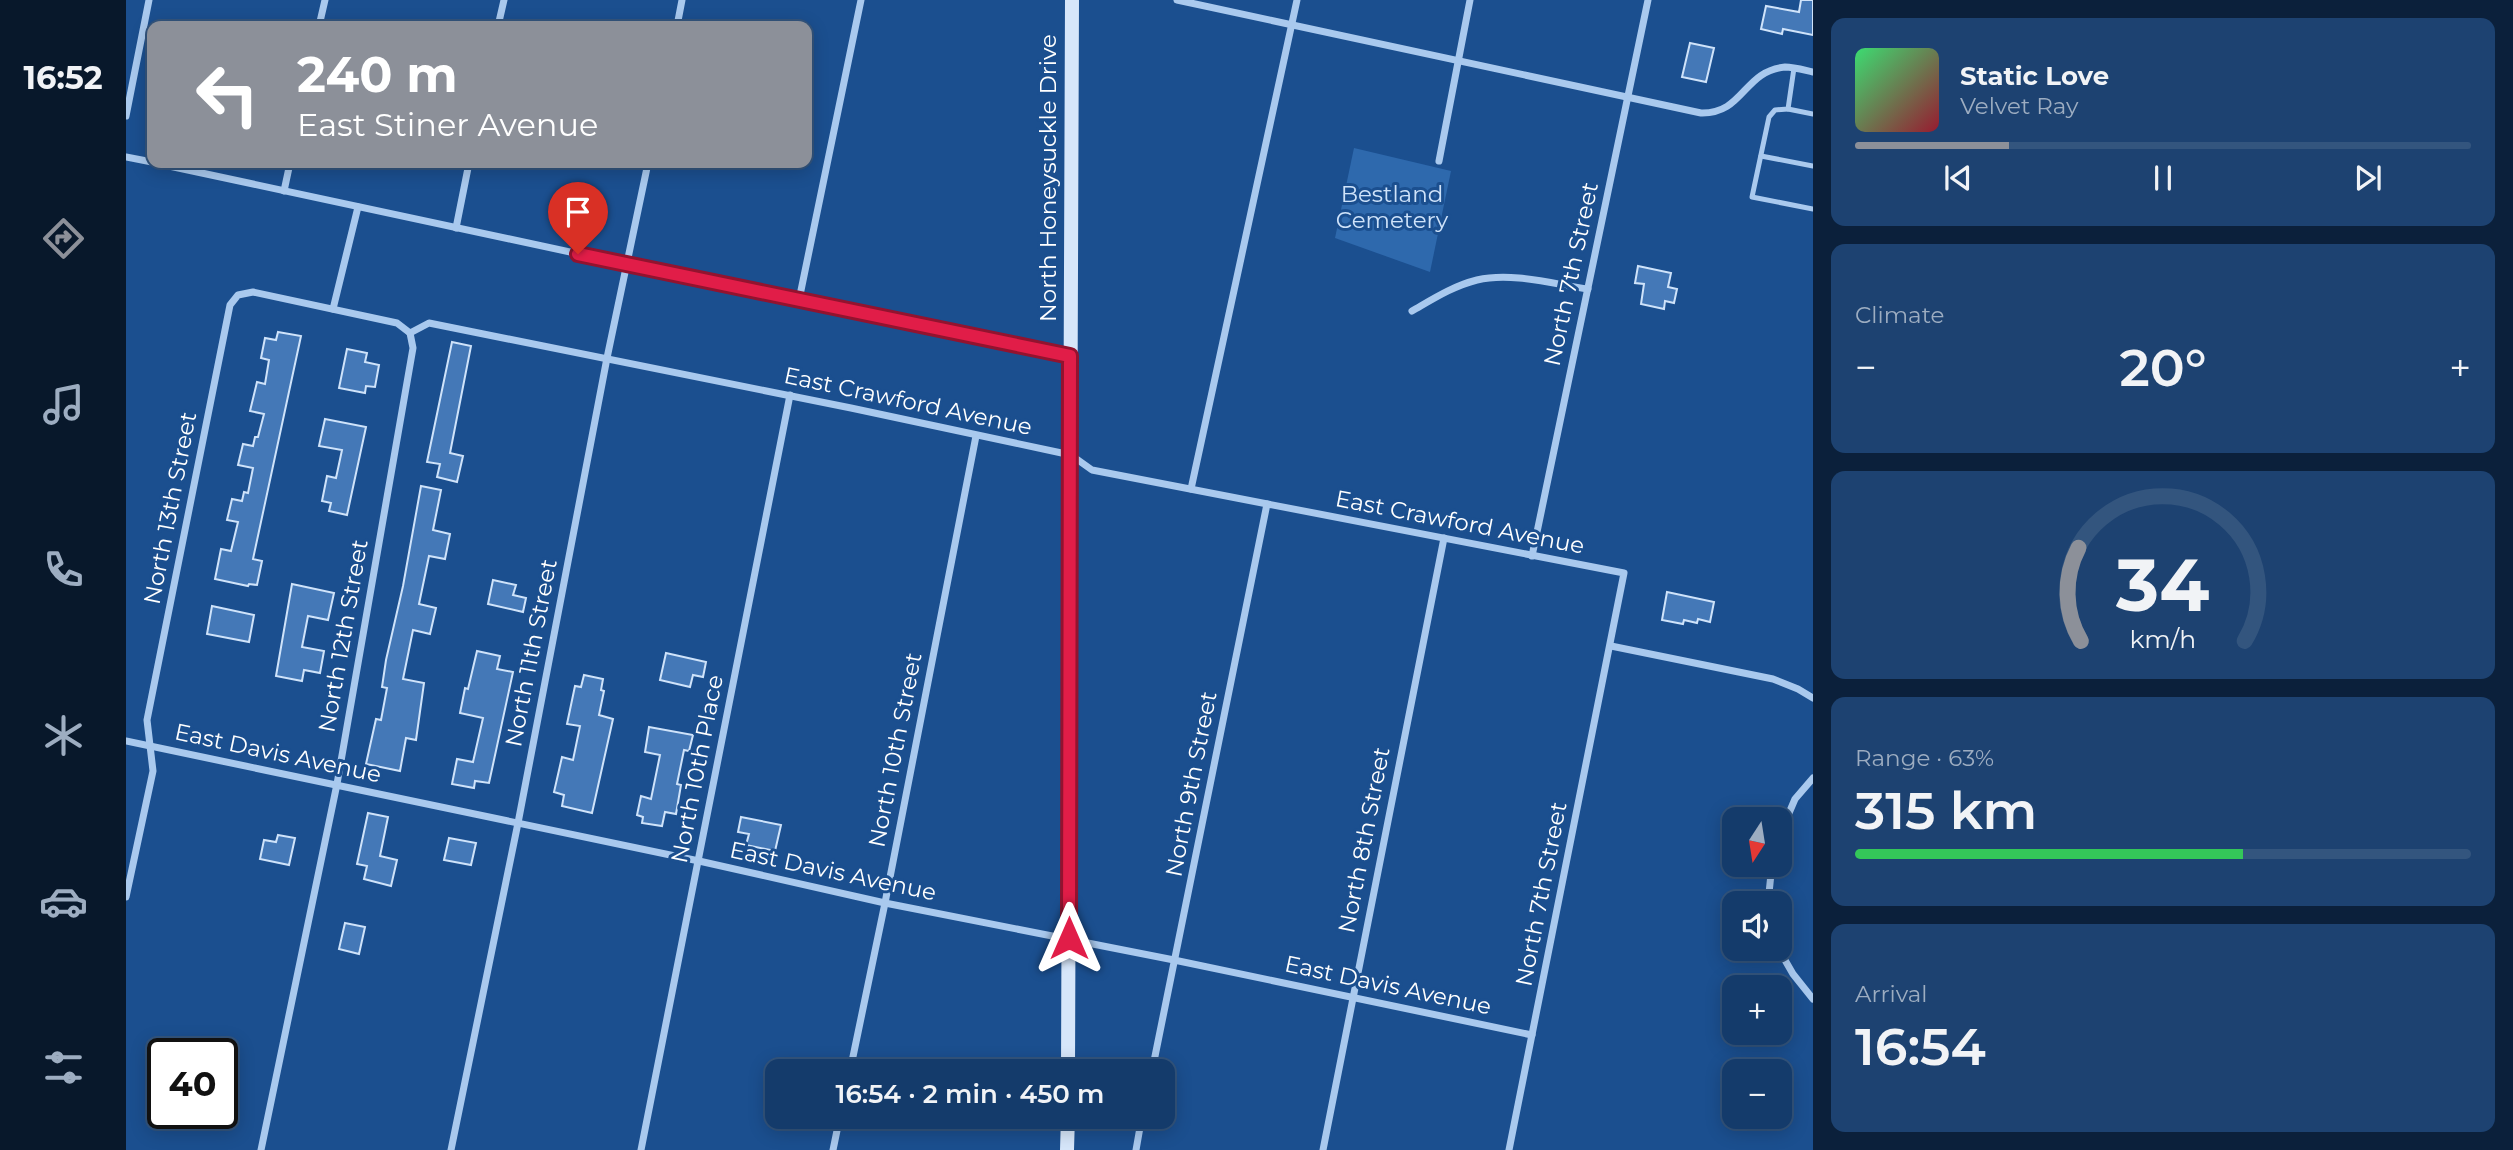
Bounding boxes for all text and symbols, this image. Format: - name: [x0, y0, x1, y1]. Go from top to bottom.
- street label: North Honeysuckle Drive: [1034, 34, 1062, 322]
- text: 240 m: [297, 45, 458, 104]
- icon: left: [182, 49, 273, 140]
- text: 16:52: [23, 58, 103, 97]
- text: Static Love: [1960, 60, 2109, 92]
- text: Velvet Ray: [1960, 92, 2078, 120]
- text: East Stiner Avenue: [297, 105, 598, 144]
- icon: previous: [1939, 159, 1977, 197]
- icon: pause: [2144, 159, 2182, 197]
- icon: next: [2349, 159, 2387, 197]
- park label: Bestland Cemetery: [1336, 180, 1449, 234]
- street label: North 7th Street: [1538, 180, 1604, 368]
- pin: [548, 182, 608, 254]
- icon: arrive: [559, 193, 597, 231]
- icon: directions: [39, 214, 88, 263]
- text: Climate: [1855, 301, 1944, 329]
- text: 20°: [2119, 336, 2207, 399]
- text: −: [1855, 344, 1877, 391]
- text: +: [2449, 344, 2471, 391]
- street label: East Crawford Avenue: [781, 361, 1035, 441]
- icon: music: [39, 380, 88, 429]
- street label: North 13th Street: [138, 409, 202, 607]
- street label: East Crawford Avenue: [1333, 484, 1587, 560]
- street label: North 12th Street: [312, 537, 374, 735]
- text: 34: [2115, 541, 2210, 629]
- icon: phone: [39, 545, 88, 594]
- street label: North 11th Street: [499, 557, 563, 749]
- text: km/h: [2130, 624, 2196, 654]
- street label: North 10th Street: [862, 650, 928, 850]
- street label: North 10th Place: [665, 672, 729, 866]
- street label: North 9th Street: [1159, 689, 1223, 879]
- icon: climate: [39, 711, 88, 760]
- street label: East Davis Avenue: [172, 717, 384, 789]
- text: Range · 63%: [1855, 744, 1994, 772]
- street label: North 8th Street: [1332, 745, 1396, 935]
- text: 315 km: [1855, 779, 2037, 842]
- street label: North 7th Street: [1509, 799, 1573, 989]
- north arrow: [1722, 807, 1792, 877]
- map controls: [1722, 807, 1792, 1129]
- street label: East Davis Avenue: [727, 835, 939, 907]
- icon: car: [39, 877, 88, 926]
- button: sound: [1722, 891, 1792, 961]
- position arrow: [1032, 901, 1106, 975]
- street label: East Davis Avenue: [1282, 949, 1494, 1021]
- button: +: [1722, 975, 1792, 1045]
- text: Arrival: [1855, 980, 1928, 1008]
- text: 16:54: [1855, 1015, 1986, 1078]
- speed limit sign: 40: [147, 1038, 238, 1129]
- icon: filters: [39, 1043, 88, 1092]
- button: −: [1722, 1059, 1792, 1129]
- text: 16:54 · 2 min · 450 m: [836, 1078, 1104, 1110]

